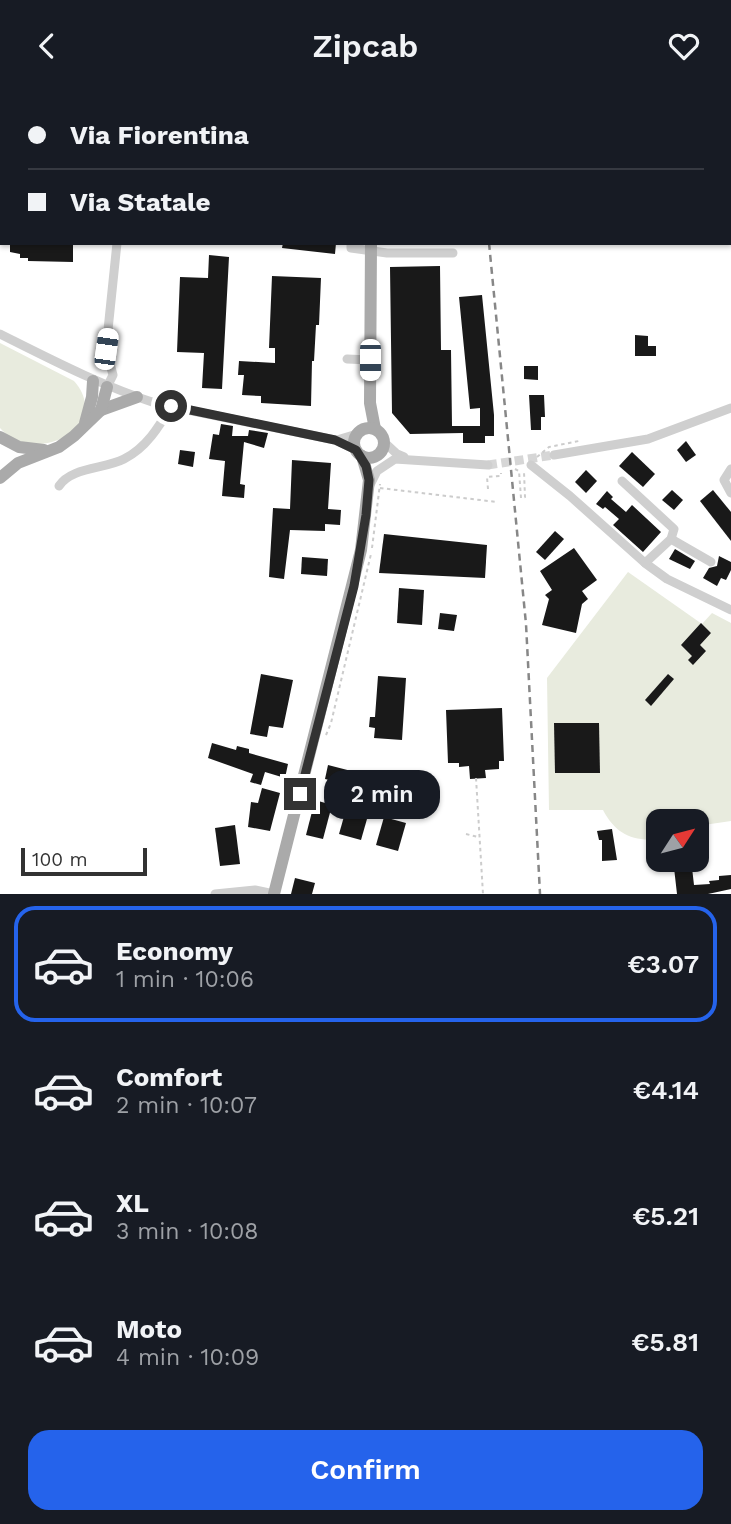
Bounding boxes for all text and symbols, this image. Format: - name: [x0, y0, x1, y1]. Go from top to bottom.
- icon: back: [28, 27, 66, 65]
- text: Zipcab: [313, 27, 418, 65]
- icon: heart: [665, 27, 703, 65]
- text: Via Fiorentina: [70, 120, 249, 150]
- text: Via Statale: [70, 187, 211, 217]
- car: [93, 327, 120, 371]
- car: [360, 339, 381, 381]
- route start: [155, 390, 187, 422]
- callout: 2 min: [324, 769, 440, 819]
- route end: [284, 778, 316, 810]
- text: 2 min: [350, 781, 414, 808]
- north arrow: [646, 809, 709, 871]
- map controls: [646, 809, 709, 872]
- scale bar: [21, 845, 147, 877]
- text: 100 m: [32, 848, 88, 871]
- icon: car: [32, 933, 95, 996]
- text: Economy: [116, 936, 233, 966]
- text: €3.07: [627, 949, 699, 979]
- text: 1 min · 10:06: [116, 966, 254, 993]
- icon: car: [32, 1059, 95, 1122]
- text: Comfort: [116, 1062, 222, 1092]
- text: €4.14: [633, 1075, 699, 1105]
- text: 2 min · 10:07: [116, 1092, 257, 1119]
- icon: car: [32, 1185, 95, 1248]
- text: XL: [116, 1188, 149, 1218]
- text: €5.21: [632, 1201, 699, 1231]
- text: 3 min · 10:08: [116, 1218, 259, 1245]
- icon: car: [32, 1311, 95, 1374]
- text: Moto: [116, 1314, 182, 1344]
- text: €5.81: [631, 1327, 699, 1357]
- text: 4 min · 10:09: [116, 1344, 259, 1371]
- button: Confirm: [28, 1430, 703, 1510]

